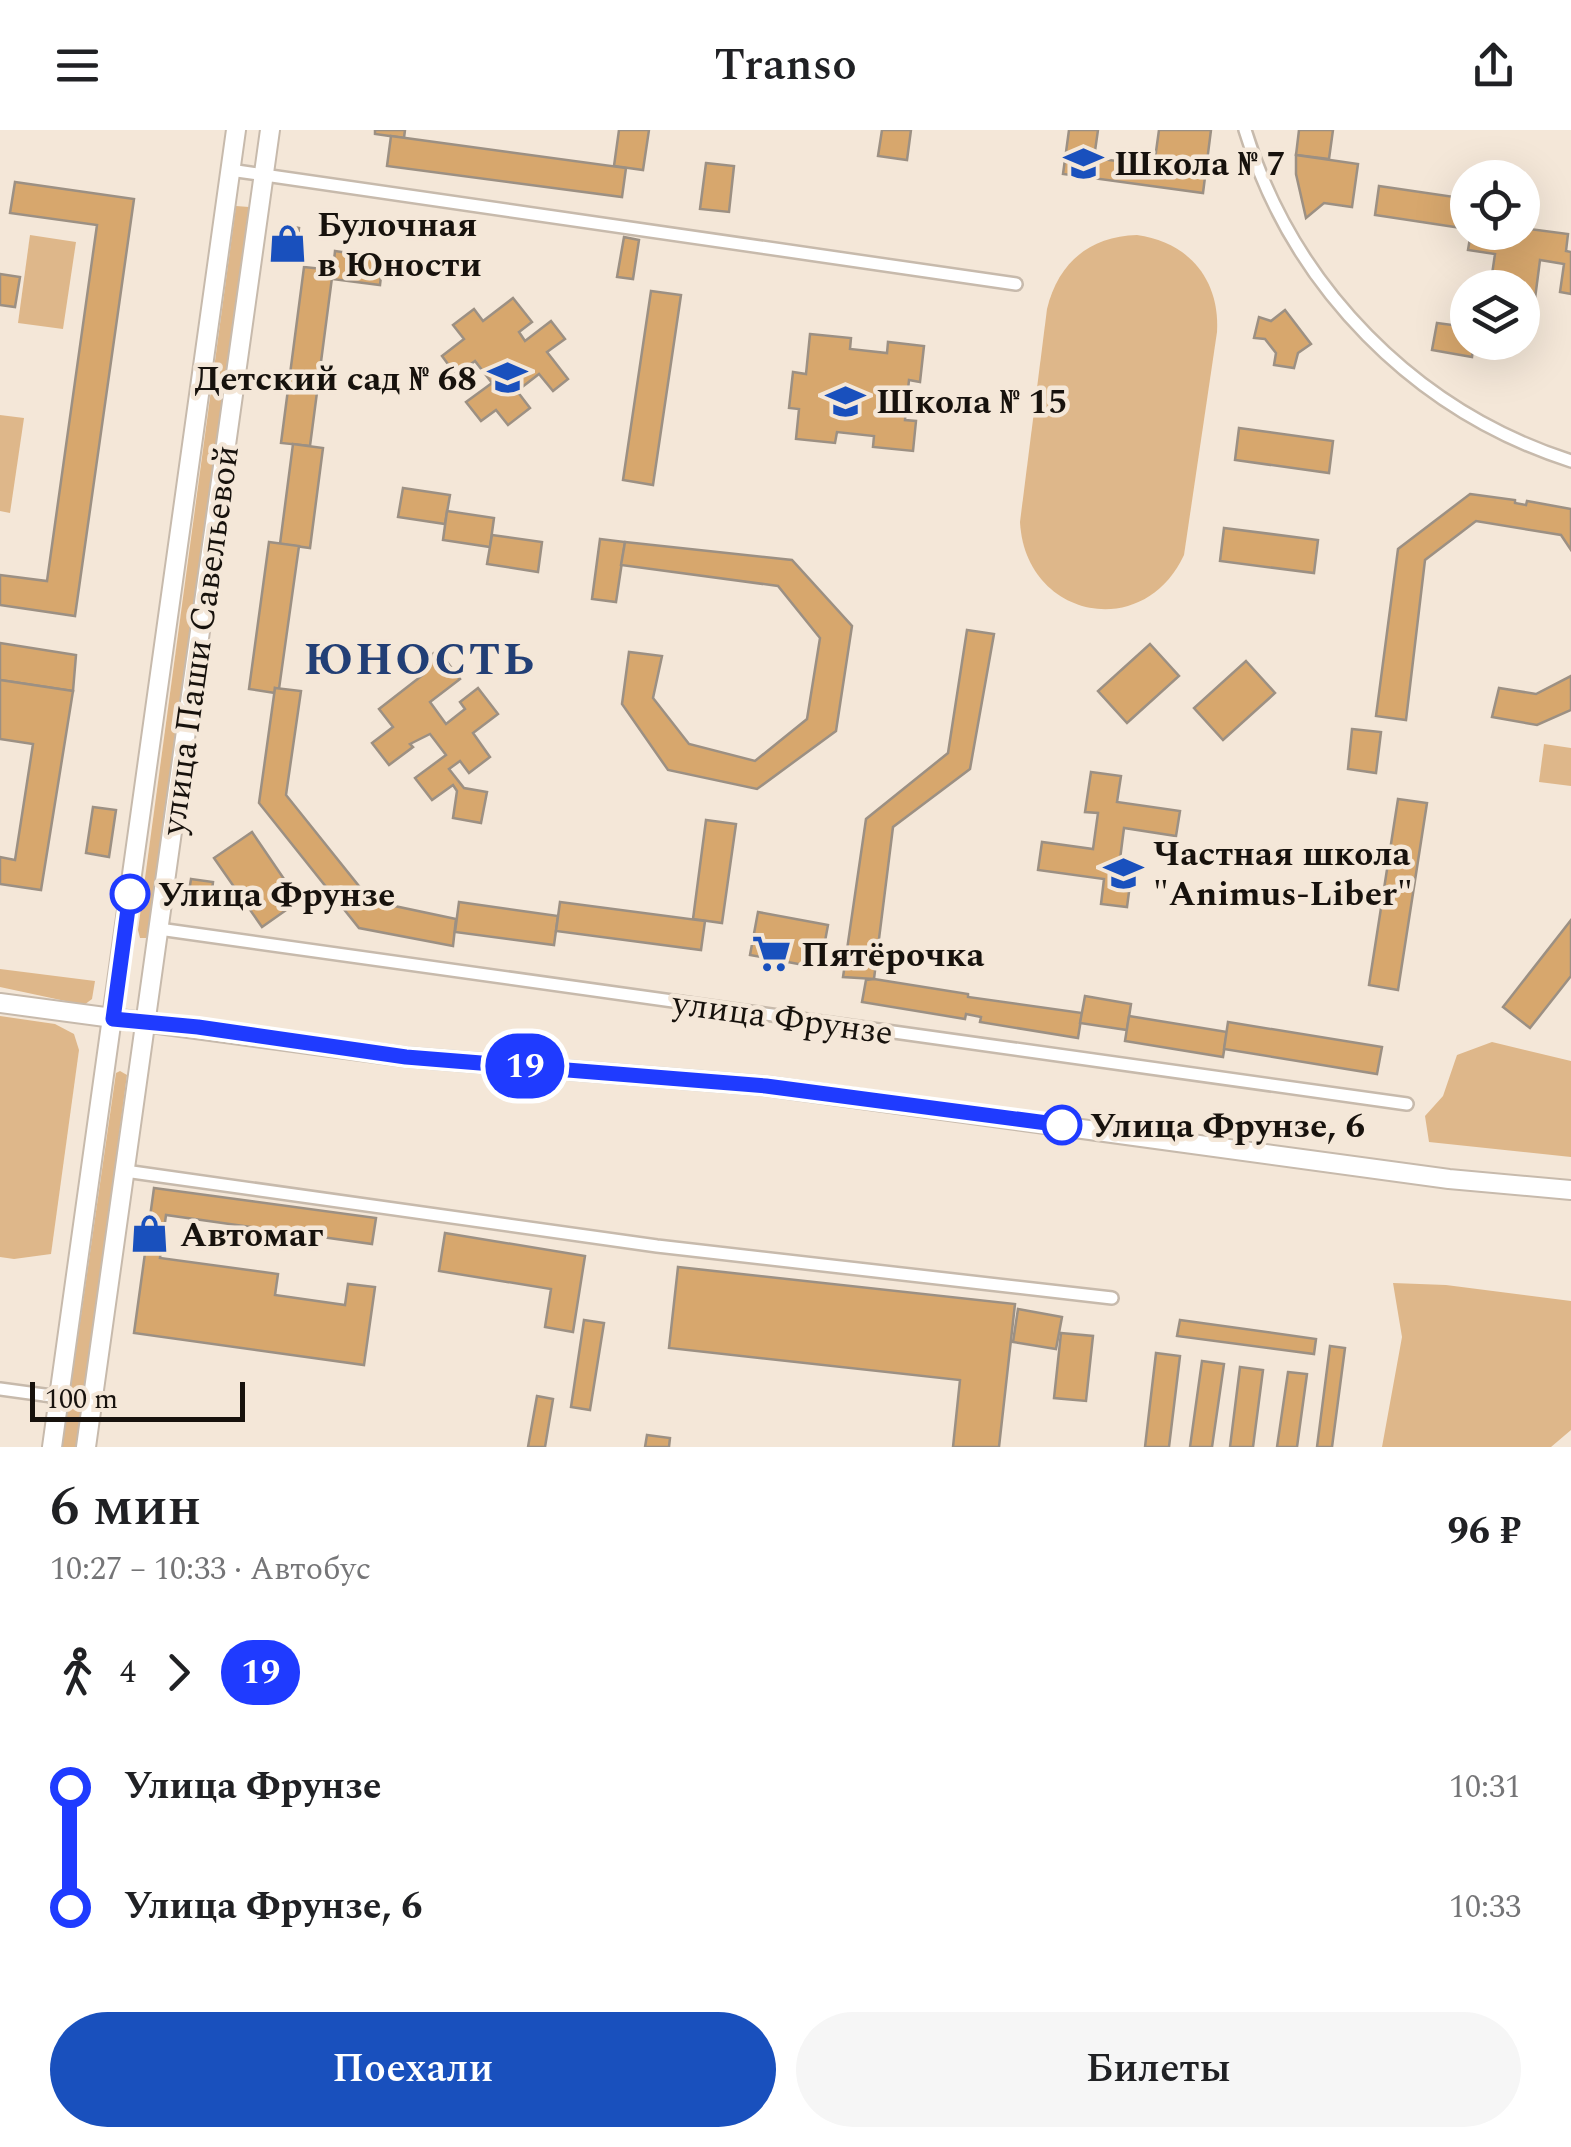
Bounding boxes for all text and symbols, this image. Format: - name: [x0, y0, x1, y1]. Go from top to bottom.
- text: Transo: [714, 31, 857, 100]
- icon: menu: [50, 38, 105, 93]
- icon: share: [1466, 38, 1521, 93]
- place label: Школа № 7: [1114, 138, 1286, 191]
- school or university icon: Школа № 7: [1063, 142, 1105, 184]
- map controls: [1450, 160, 1540, 360]
- button: locate: [1450, 160, 1540, 250]
- place label: Булочная в Юности: [317, 199, 482, 292]
- shop icon: Булочная в Юности: [266, 223, 308, 265]
- button: layers: [1450, 270, 1540, 360]
- place label: Детский сад № 68: [195, 353, 477, 406]
- school or university icon: Детский сад № 68: [486, 357, 528, 399]
- place label: Школа № 15: [876, 376, 1068, 429]
- school or university icon: Школа № 15: [825, 380, 867, 422]
- street label: улица Паши Савельевой: [147, 442, 254, 840]
- district label: ЮНОСТЬ: [304, 626, 536, 695]
- place label: Частная школа "Animus-Liber": [1153, 828, 1413, 921]
- school or university icon: Частная школа "Animus-Liber": [1102, 852, 1144, 894]
- place label: Улица Фрунзе: [158, 869, 395, 922]
- marker: Улица Фрунзе: [111, 875, 149, 913]
- place label: Пятёрочка: [801, 929, 985, 982]
- supermarket icon: Пятёрочка: [750, 933, 792, 975]
- street label: улица Фрунзе: [668, 977, 897, 1060]
- line badge: 19: [480, 1034, 570, 1098]
- text: 19: [505, 1040, 545, 1093]
- place label: Улица Фрунзе, 6: [1090, 1100, 1365, 1153]
- marker: Улица Фрунзе, 6: [1043, 1106, 1081, 1144]
- place label: Автомаг: [180, 1209, 323, 1262]
- shop icon: Автомаг: [129, 1213, 171, 1255]
- scale bar: [30, 1377, 245, 1422]
- text: 100 m: [45, 1378, 118, 1421]
- text: 6 мин: [50, 1466, 201, 1549]
- text: 96 ₽: [1448, 1503, 1521, 1561]
- text: 10:27 – 10:33 · Автобус: [50, 1545, 371, 1594]
- icon: walk: [50, 1645, 105, 1700]
- icon: forward: [151, 1645, 206, 1700]
- text: 19: [241, 1646, 280, 1699]
- text: 4: [120, 1648, 136, 1697]
- text: Улица Фрунзе: [124, 1758, 382, 1816]
- text: 10:31: [1449, 1763, 1521, 1812]
- text: Улица Фрунзе, 6: [124, 1878, 423, 1936]
- text: 10:33: [1449, 1883, 1521, 1932]
- button: Поехали: [50, 2012, 776, 2127]
- button: Билеты: [796, 2012, 1521, 2127]

